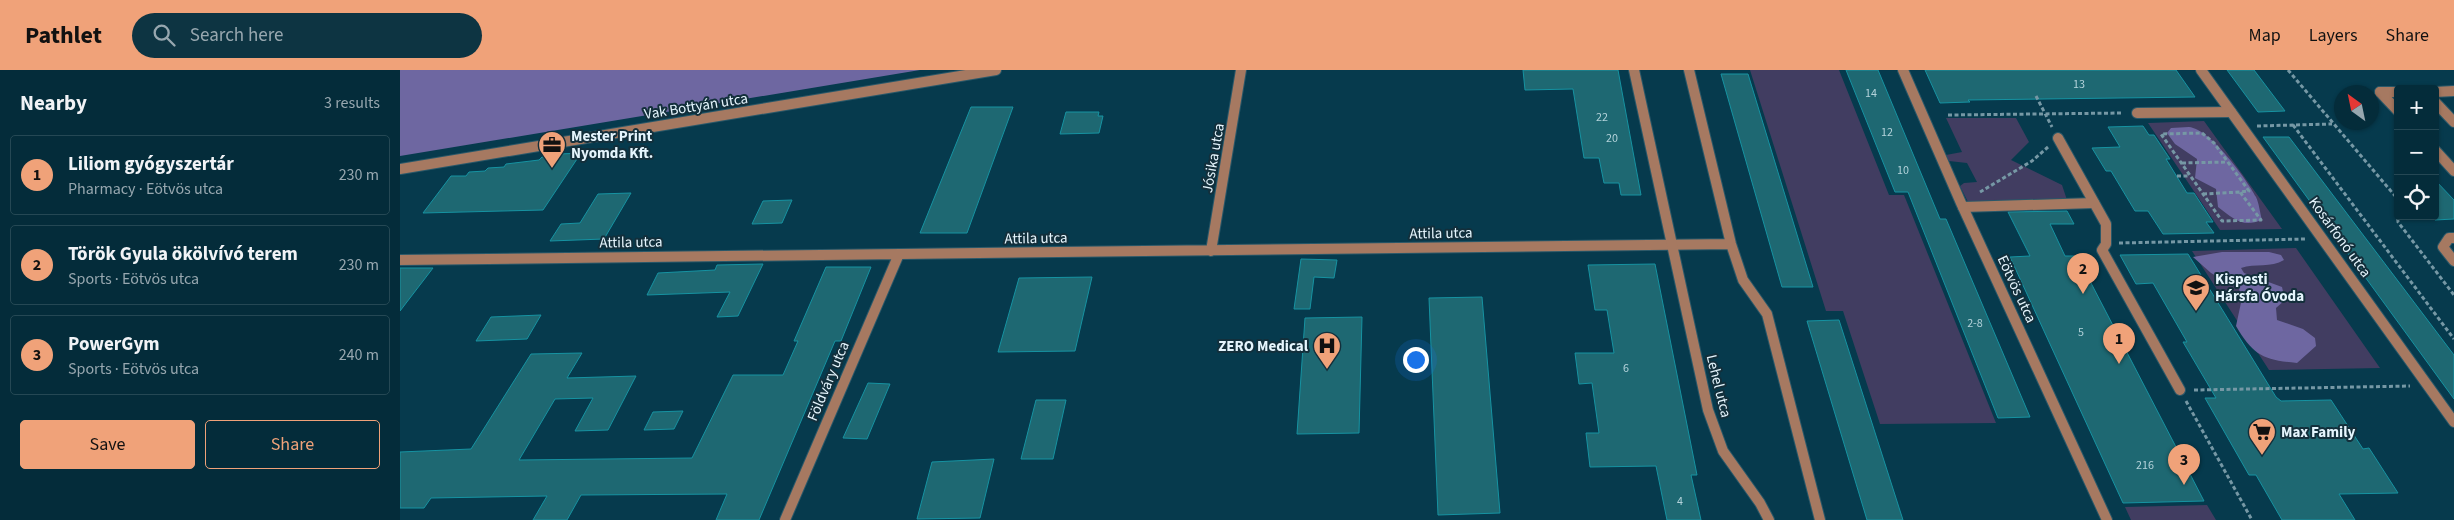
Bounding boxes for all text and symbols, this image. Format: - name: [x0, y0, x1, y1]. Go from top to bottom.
- search box: [132, 13, 482, 58]
- text: Pathlet: [25, 18, 102, 53]
- icon: search: [150, 21, 178, 49]
- text: Search here: [190, 22, 284, 49]
- text: Map: [2249, 23, 2281, 48]
- text: Layers: [2309, 23, 2358, 48]
- text: Share: [2386, 23, 2429, 48]
- house number: 13: [2073, 76, 2085, 93]
- house number: 14: [1865, 85, 1877, 102]
- north arrow: [2334, 85, 2379, 130]
- map controls: [2394, 85, 2439, 220]
- button: +: [2394, 85, 2439, 130]
- text: Nearby: [20, 88, 87, 118]
- street label: Vak Bottyán utca: [643, 88, 749, 125]
- text: 3 results: [324, 92, 380, 114]
- house number: 22: [1596, 109, 1608, 126]
- street label: Jósika utca: [1197, 122, 1230, 195]
- house number: 12: [1881, 124, 1893, 141]
- place label: Mester Print Nyomda Kft.: [571, 126, 653, 164]
- office icon: Mester Print Nyomda Kft.: [537, 130, 567, 169]
- house number: 20: [1606, 130, 1618, 147]
- button: −: [2394, 130, 2439, 175]
- text: Liliom gyógyszertár: [68, 151, 234, 178]
- house number: 10: [1897, 162, 1909, 179]
- text: 1: [33, 164, 41, 186]
- text: 230 m: [339, 164, 379, 186]
- button: locate: [2394, 175, 2439, 220]
- text: Pharmacy · Eötvös utca: [68, 178, 223, 200]
- street label: Kosárfonó utca: [2303, 193, 2376, 282]
- street label: Attila utca: [1409, 222, 1473, 245]
- street label: Attila utca: [1004, 227, 1068, 250]
- street label: Attila utca: [599, 231, 663, 254]
- text: Török Gyula ökölvívó terem: [68, 241, 298, 268]
- street label: Eötvös utca: [1992, 252, 2041, 326]
- pin: 2: [2067, 253, 2099, 294]
- text: 2: [33, 254, 41, 276]
- text: 230 m: [339, 254, 379, 276]
- text: Sports · Eötvös utca: [68, 268, 199, 290]
- place label: Kispesti Hársfa Óvoda: [2215, 269, 2304, 307]
- school or university icon: Kispesti Hársfa Óvoda: [2181, 273, 2211, 312]
- house number: 2-8: [1967, 315, 1983, 332]
- pin: 1: [2103, 323, 2135, 364]
- house number: 5: [2078, 324, 2084, 341]
- text: PowerGym: [68, 331, 160, 358]
- hospital icon: ZERO Medical: [1312, 331, 1342, 370]
- place label: ZERO Medical: [1218, 336, 1309, 357]
- street label: Földváry utca: [802, 338, 855, 424]
- text: 3: [33, 344, 41, 366]
- text: 240 m: [339, 344, 379, 366]
- your location: [1403, 347, 1429, 373]
- street label: Lehel utca: [1701, 352, 1736, 420]
- text: Sports · Eötvös utca: [68, 358, 199, 380]
- house number: 6: [1623, 360, 1629, 377]
- supermarket icon: Max Family: [2247, 417, 2277, 456]
- button: Save: [20, 420, 195, 469]
- button: Share: [205, 420, 380, 469]
- place label: Max Family: [2281, 422, 2356, 443]
- pin: 3: [2168, 444, 2200, 485]
- house number: 216: [2136, 457, 2154, 474]
- house number: 4: [1677, 493, 1683, 510]

